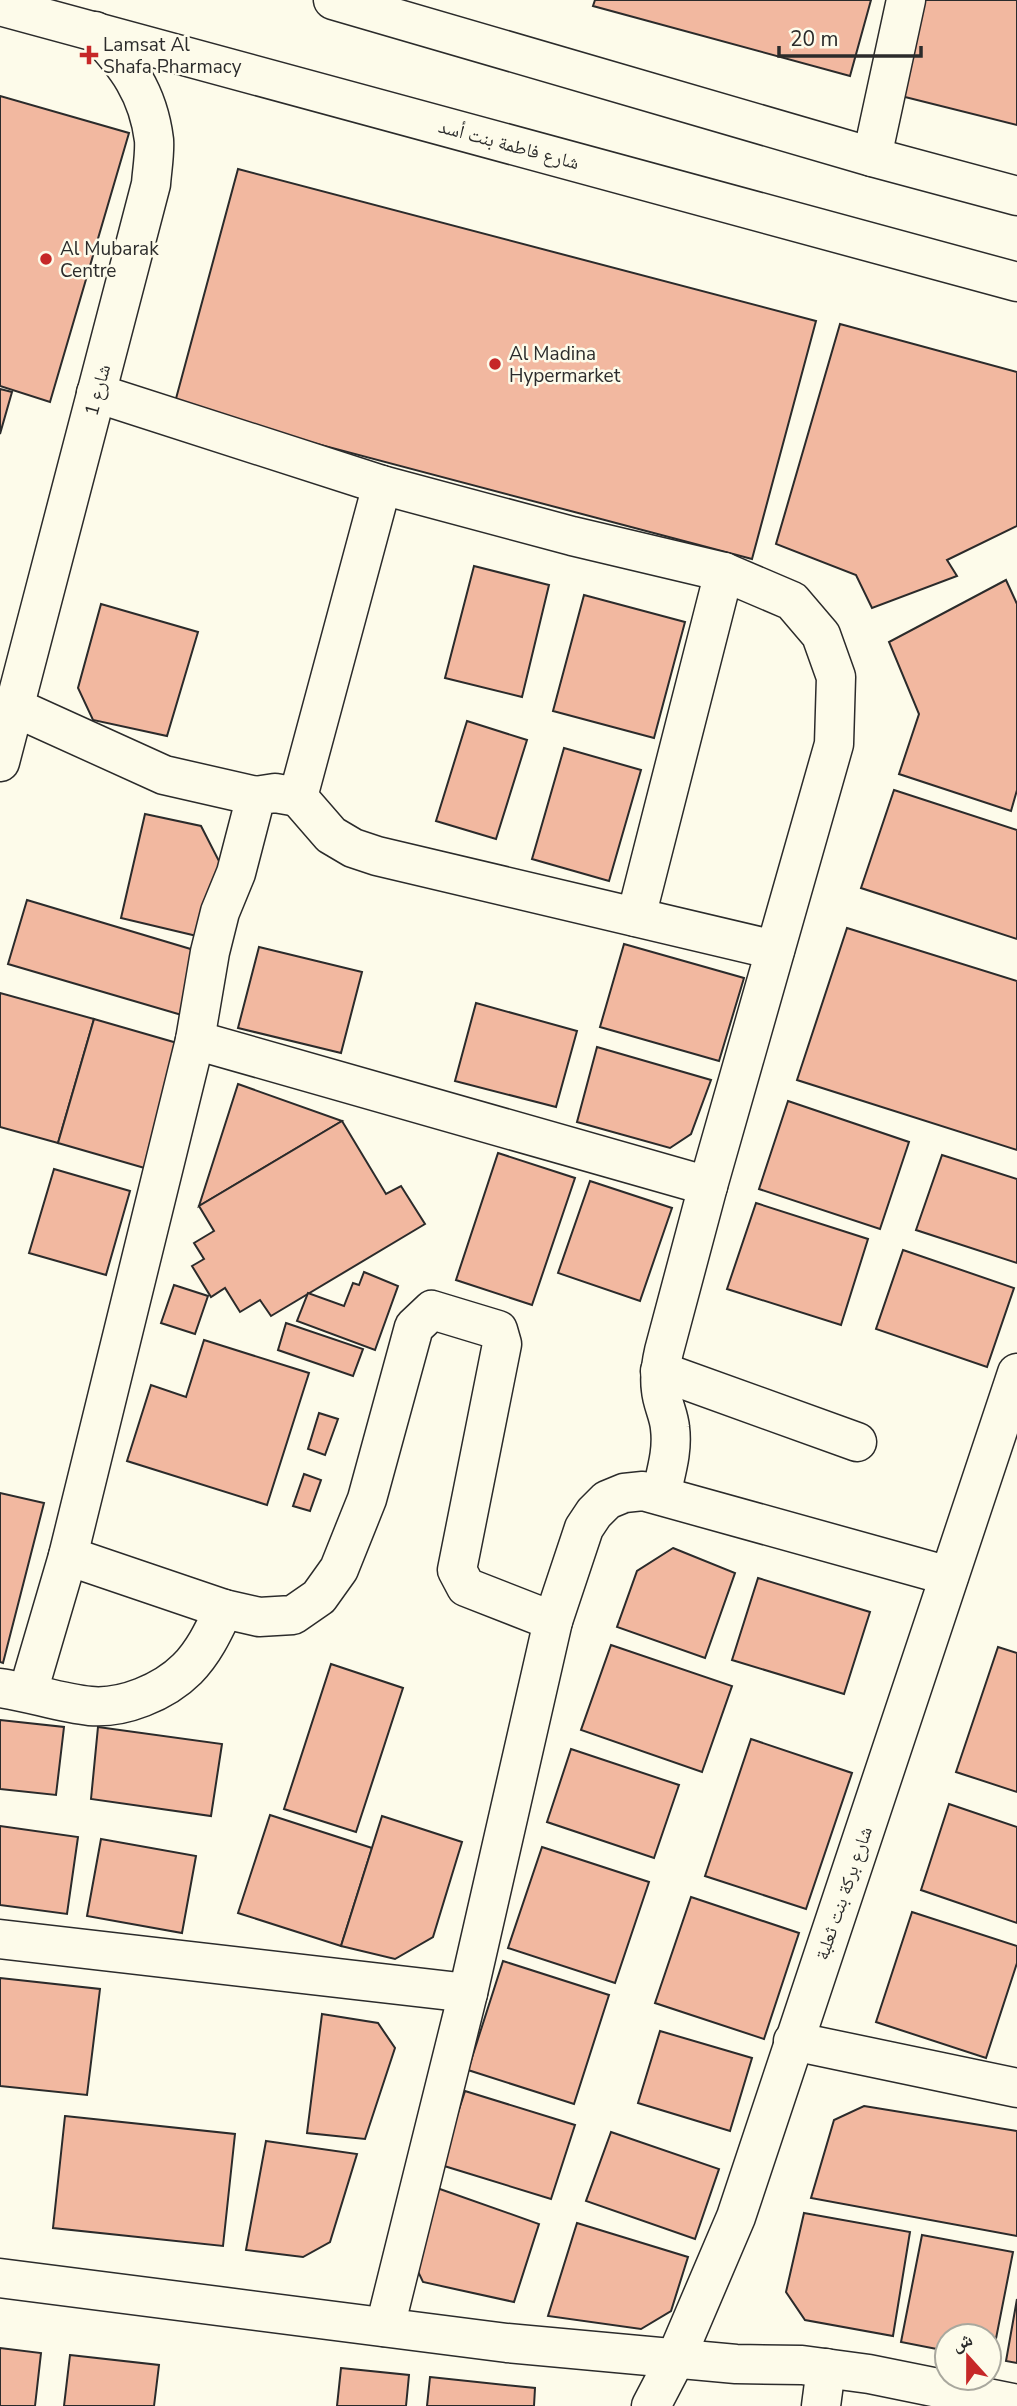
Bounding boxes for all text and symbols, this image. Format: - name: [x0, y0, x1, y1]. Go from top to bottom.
- scale bar: [779, 14, 921, 58]
- text: 20 m: [790, 25, 839, 53]
- place label: Lamsat Al Shafa Pharmacy: [103, 32, 242, 80]
- marker: Lamsat Al Shafa Pharmacy: [81, 47, 97, 63]
- street label: شارع فاطمة بنت أسد: [435, 114, 582, 176]
- place label: Al Mubarak Centre: [60, 236, 159, 284]
- marker: Al Mubarak Centre: [38, 251, 54, 267]
- place label: Al Madina Hypermarket: [509, 341, 621, 389]
- marker: Al Madina Hypermarket: [487, 356, 503, 372]
- street label: شارع 1: [79, 362, 117, 419]
- street label: شارع بركة بنت ثعلبة: [809, 1823, 879, 1964]
- north arrow: [933, 2322, 1003, 2392]
- text: ش: [948, 2326, 976, 2358]

